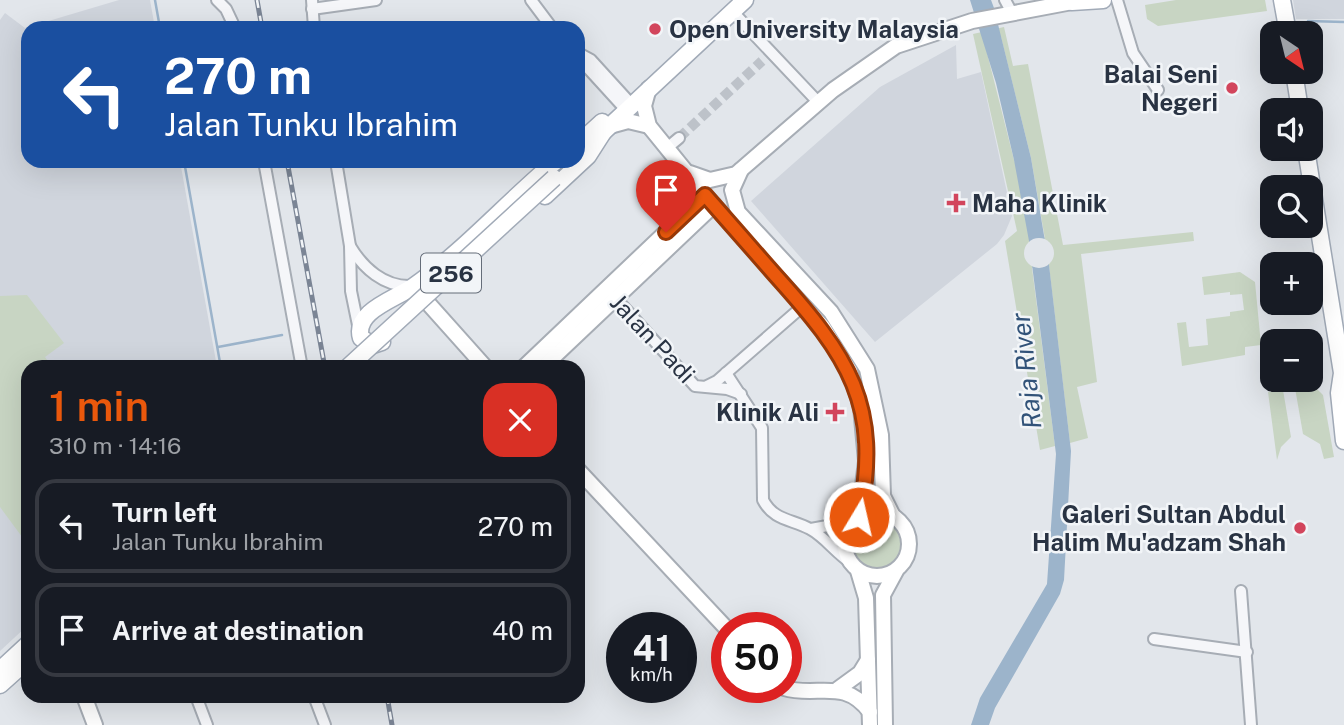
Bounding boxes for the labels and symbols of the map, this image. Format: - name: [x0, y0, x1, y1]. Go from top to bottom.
- place label: Open University Malaysia: [669, 15, 959, 43]
- marker: Open University Malaysia: [647, 21, 663, 37]
- north arrow: [1260, 21, 1323, 84]
- place label: Balai Seni Negeri: [1104, 60, 1218, 116]
- marker: Balai Seni Negeri: [1224, 80, 1240, 96]
- pin: [636, 160, 696, 232]
- place label: Maha Klinik: [972, 189, 1107, 217]
- marker: Maha Klinik: [946, 193, 966, 213]
- road number: 256: [421, 254, 481, 292]
- street label: Jalan Padi: [605, 288, 701, 388]
- water label: Raja River: [1004, 311, 1048, 431]
- place label: Klinik Ali: [716, 398, 819, 426]
- marker: Klinik Ali: [825, 402, 845, 422]
- position arrow: [822, 480, 896, 554]
- place label: Galeri Sultan Abdul Halim Mu'adzam Shah: [1032, 500, 1286, 556]
- marker: Galeri Sultan Abdul Halim Mu'adzam Shah: [1292, 520, 1308, 536]
- speed limit sign: 50: [711, 612, 802, 703]

